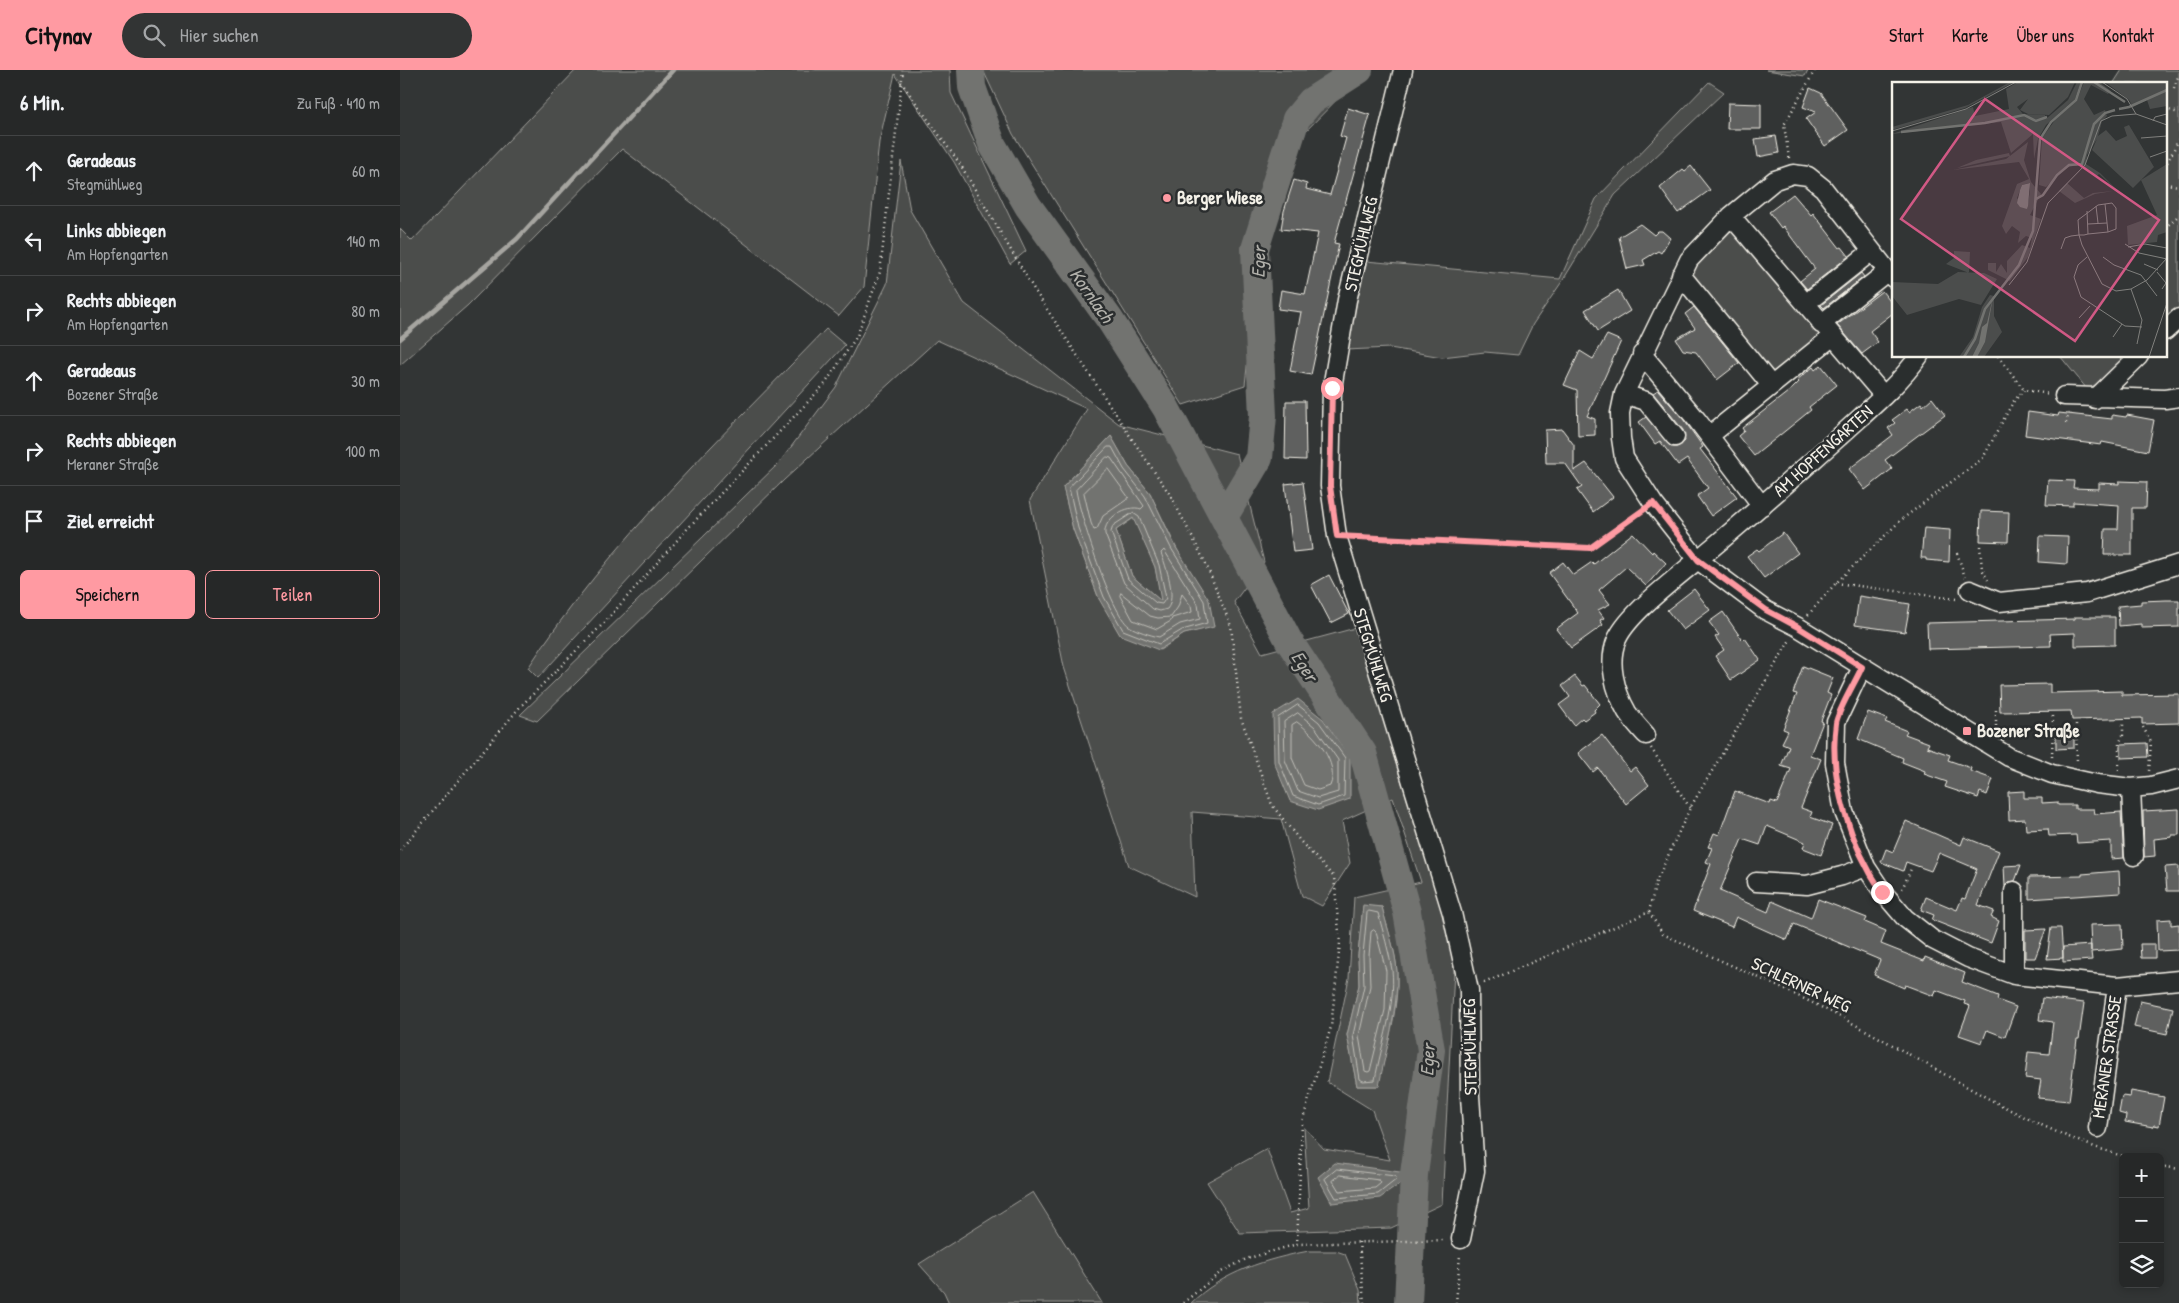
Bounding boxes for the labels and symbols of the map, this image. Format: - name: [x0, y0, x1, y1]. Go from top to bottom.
- inset map: [1892, 82, 2166, 358]
- place label: Berger Wiese: [1177, 185, 1264, 211]
- marker: Berger Wiese: [1161, 192, 1173, 204]
- street label: STEGMÜHLWEG: [1337, 194, 1384, 294]
- water label: Eger: [1244, 243, 1272, 278]
- water label: Kornlach: [1064, 262, 1121, 329]
- route start: [1321, 377, 1344, 400]
- street label: AM HOPFENGARTEN: [1767, 399, 1878, 502]
- street label: STEGMÜHLWEG: [1347, 605, 1400, 705]
- water label: Eger: [1285, 646, 1326, 689]
- place label: Bozener Straße: [1977, 718, 2081, 744]
- marker: Bozener Straße: [1961, 725, 1973, 737]
- route end: [1871, 881, 1894, 904]
- street label: SCHLERNER WEG: [1747, 951, 1855, 1019]
- street label: MERANER STRASSE: [2086, 994, 2127, 1120]
- street label: STEGMÜHLWEG: [1456, 998, 1483, 1096]
- water label: Eger: [1413, 1041, 1441, 1077]

